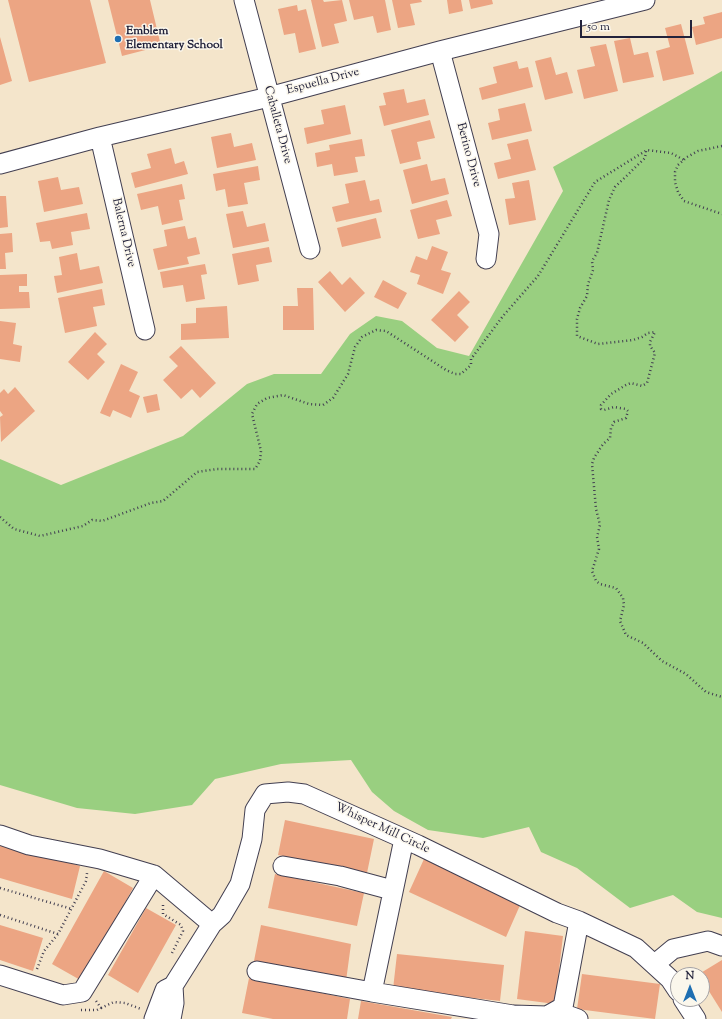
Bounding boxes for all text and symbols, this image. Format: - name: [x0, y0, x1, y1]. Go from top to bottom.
- scale bar: [582, 12, 694, 38]
- text: 50 m: [587, 18, 610, 36]
- place label: Emblem Elementary School: [126, 25, 223, 53]
- marker: Emblem Elementary School: [113, 34, 123, 44]
- street label: Espuella Drive: [285, 65, 361, 99]
- street label: Caballeta Drive: [260, 84, 294, 166]
- street label: Berino Drive: [453, 121, 483, 189]
- street label: Balerna Drive: [108, 197, 138, 269]
- street label: Whisper Mill Circle: [332, 801, 432, 857]
- north arrow: [670, 967, 710, 1007]
- text: N: [686, 968, 694, 984]

